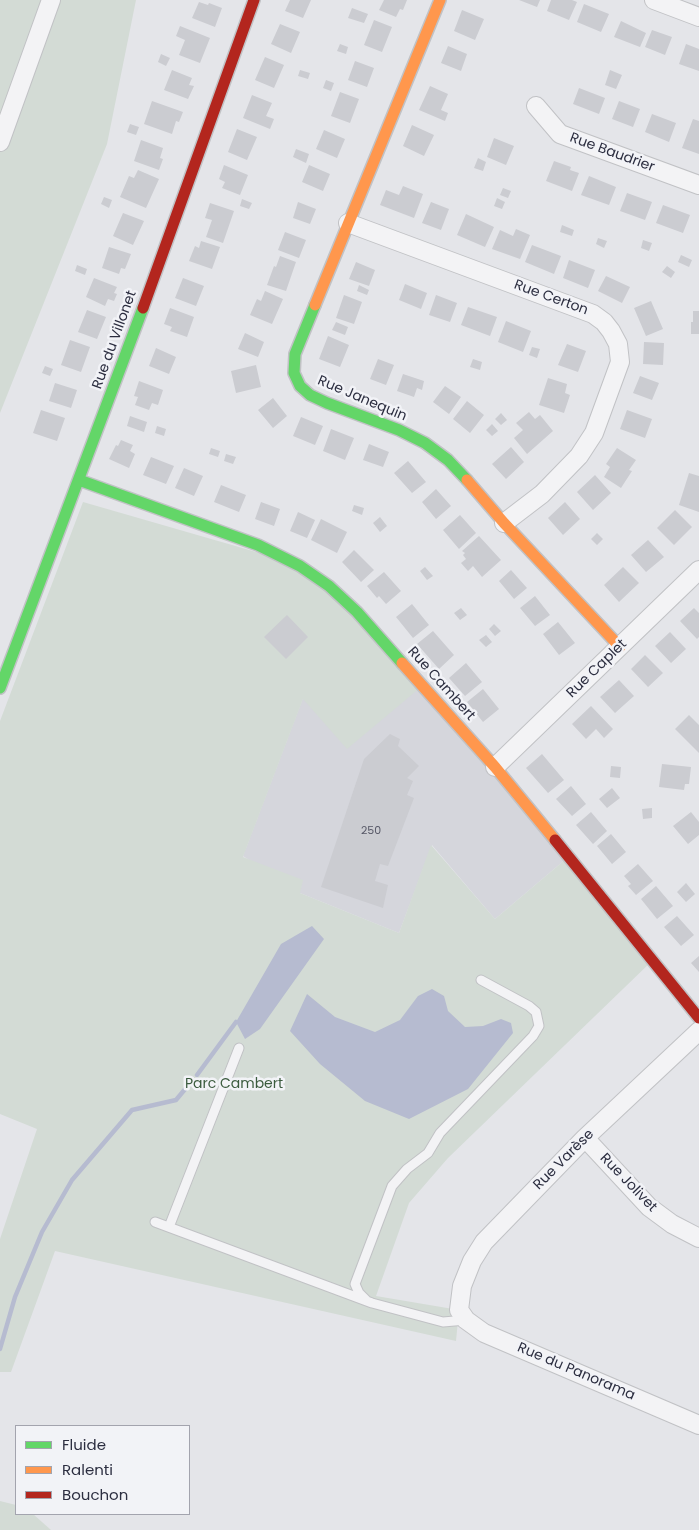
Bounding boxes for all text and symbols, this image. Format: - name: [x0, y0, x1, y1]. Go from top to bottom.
- street label: Rue Baudrier: [567, 130, 657, 176]
- street label: Rue Certon: [512, 277, 590, 319]
- street label: Rue du Villonet: [89, 288, 141, 392]
- street label: Rue Janequin: [315, 373, 409, 425]
- street label: Rue Caplet: [564, 636, 630, 702]
- street label: Rue Cambert: [404, 644, 478, 724]
- house number: 250: [361, 824, 381, 838]
- park label: Parc Cambert: [185, 1076, 283, 1092]
- street label: Rue Varèse: [530, 1126, 598, 1194]
- street label: Rue Jolivet: [596, 1150, 660, 1216]
- street label: Rue du Panorama: [515, 1340, 637, 1404]
- legend: [15, 1425, 190, 1515]
- text: Fluide: [62, 1434, 106, 1455]
- text: Ralenti: [62, 1459, 113, 1480]
- text: Bouchon: [62, 1484, 128, 1505]

